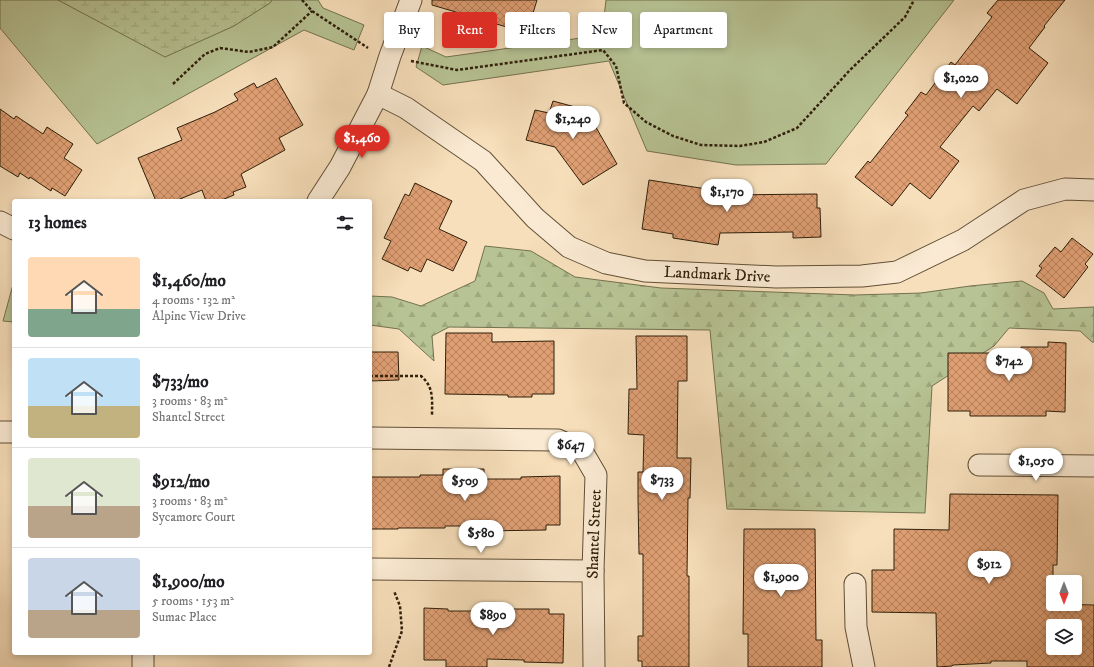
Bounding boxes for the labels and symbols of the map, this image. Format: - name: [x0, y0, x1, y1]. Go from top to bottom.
- pin: $1,020: [928, 65, 994, 99]
- pin: $1,240: [540, 106, 606, 140]
- pin: $1,460: [329, 125, 395, 159]
- pin: $1,170: [694, 179, 760, 213]
- street label: Landmark Drive: [664, 262, 771, 287]
- pin: $742: [985, 348, 1033, 382]
- pin: $647: [547, 432, 595, 466]
- pin: $1,050: [1003, 448, 1069, 482]
- pin: $733: [638, 467, 686, 501]
- pin: $509: [441, 468, 489, 502]
- street label: Shantel Street: [582, 489, 606, 579]
- pin: $580: [457, 520, 505, 554]
- pin: $912: [965, 551, 1013, 585]
- pin: $1,900: [748, 564, 814, 598]
- north arrow: [1046, 575, 1082, 611]
- pin: $890: [469, 602, 517, 636]

